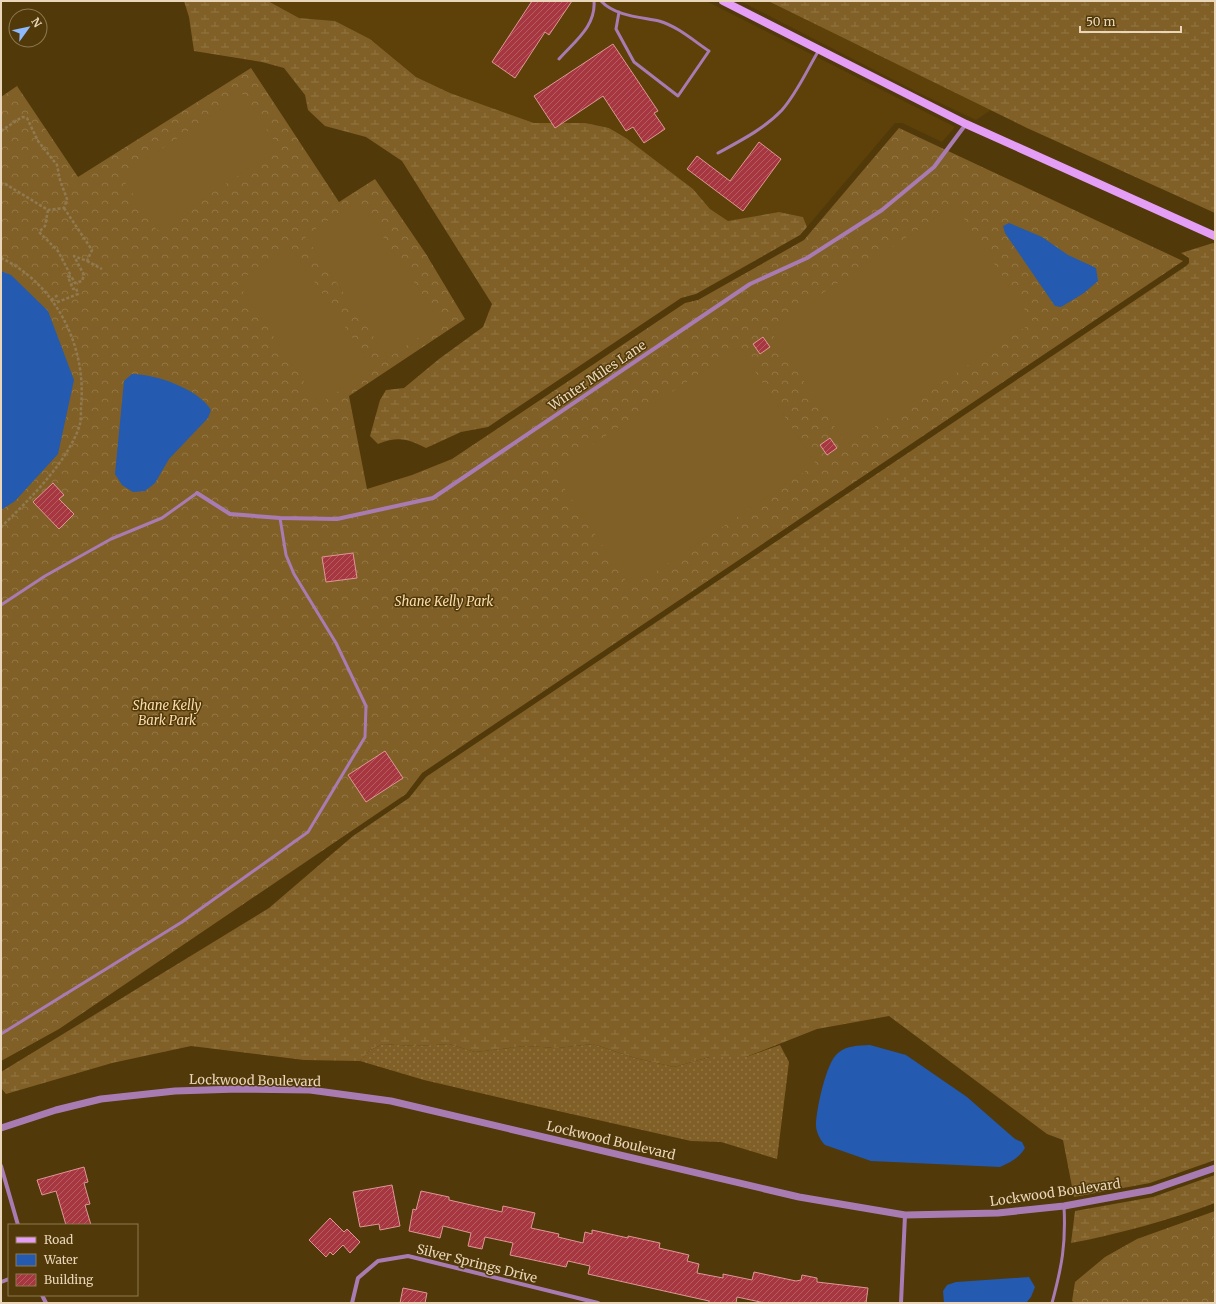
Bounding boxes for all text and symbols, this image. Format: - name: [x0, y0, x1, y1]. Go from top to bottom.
- north arrow: [8, 8, 48, 48]
- scale bar: [1080, 8, 1181, 34]
- text: 50 m: [1086, 14, 1115, 29]
- text: N: [28, 15, 45, 30]
- street label: Winter Miles Lane: [544, 336, 650, 415]
- park label: Shane Kelly Park: [395, 593, 493, 610]
- park label: Shane Kelly Bark Park: [133, 697, 201, 729]
- street label: Lockwood Boulevard: [189, 1071, 321, 1090]
- street label: Lockwood Boulevard: [545, 1117, 677, 1164]
- street label: Lockwood Boulevard: [989, 1175, 1122, 1210]
- legend: [8, 1224, 138, 1296]
- text: Road: [44, 1232, 73, 1247]
- street label: Silver Springs Drive: [415, 1240, 539, 1287]
- text: Water: [43, 1252, 79, 1267]
- text: Building: [44, 1272, 94, 1287]

